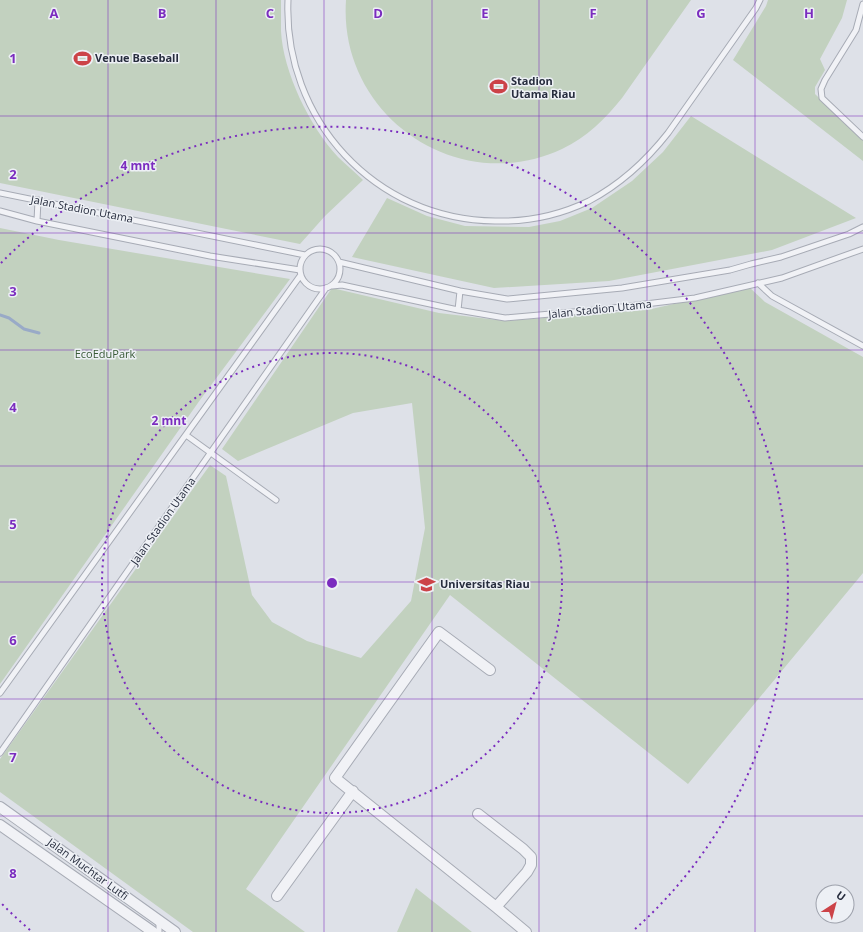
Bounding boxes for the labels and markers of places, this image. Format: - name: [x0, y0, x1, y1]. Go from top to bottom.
- sports icon: Venue Baseball: [72, 48, 92, 68]
- place label: Venue Baseball: [95, 50, 179, 65]
- place label: Stadion Utama Riau: [511, 73, 576, 101]
- sports icon: Stadion Utama Riau: [488, 77, 508, 97]
- school or university icon: Universitas Riau: [417, 574, 437, 594]
- centre of rings: [325, 576, 339, 590]
- place label: Universitas Riau: [440, 576, 530, 591]

